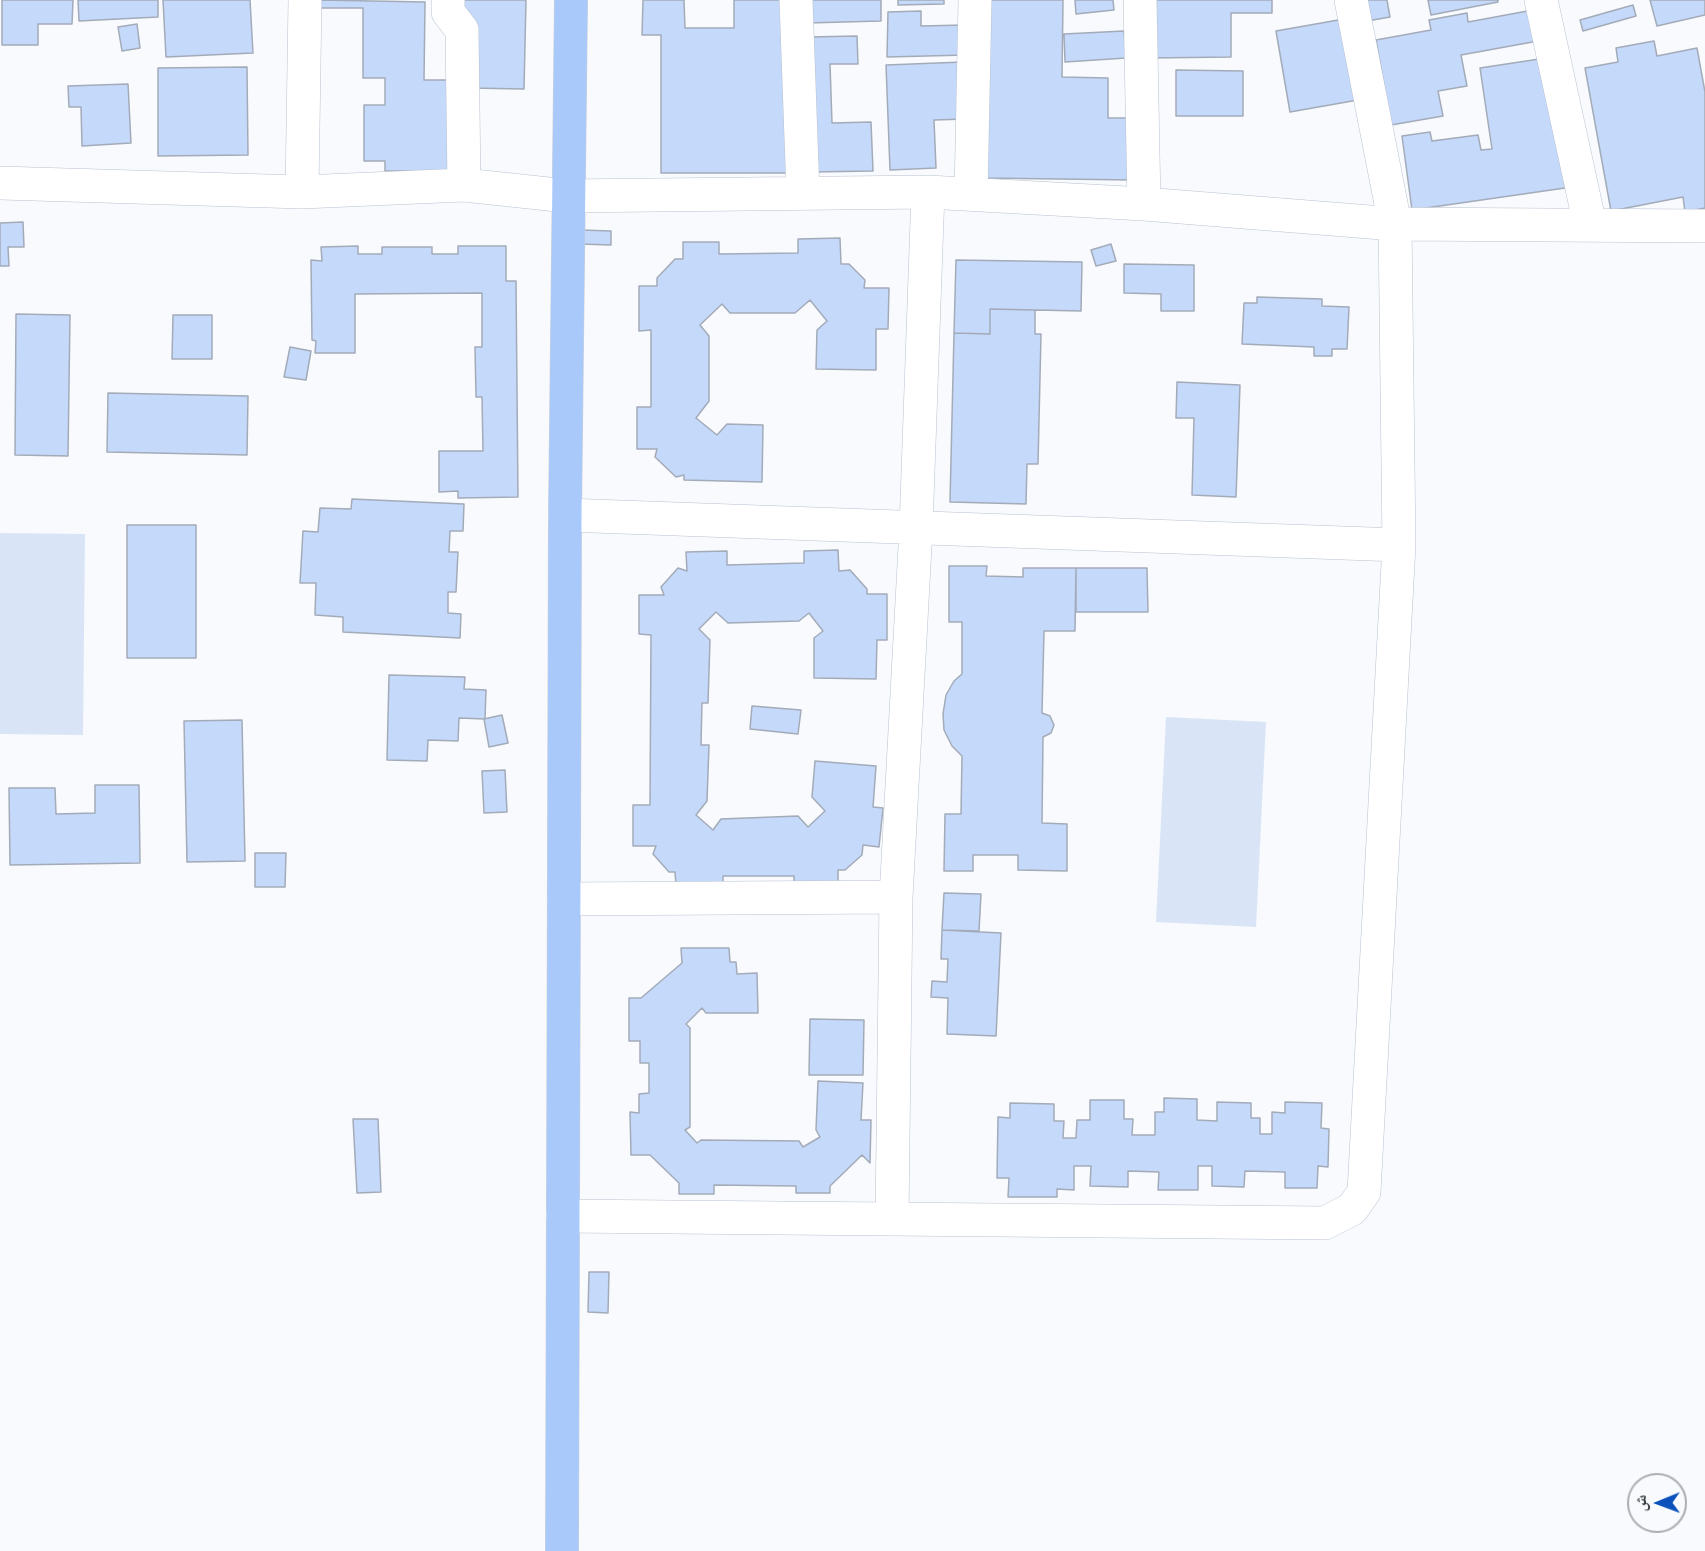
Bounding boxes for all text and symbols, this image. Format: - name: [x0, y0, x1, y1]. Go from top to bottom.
- north arrow: [1627, 1473, 1687, 1533]
- text: ش: [1632, 1495, 1649, 1512]

